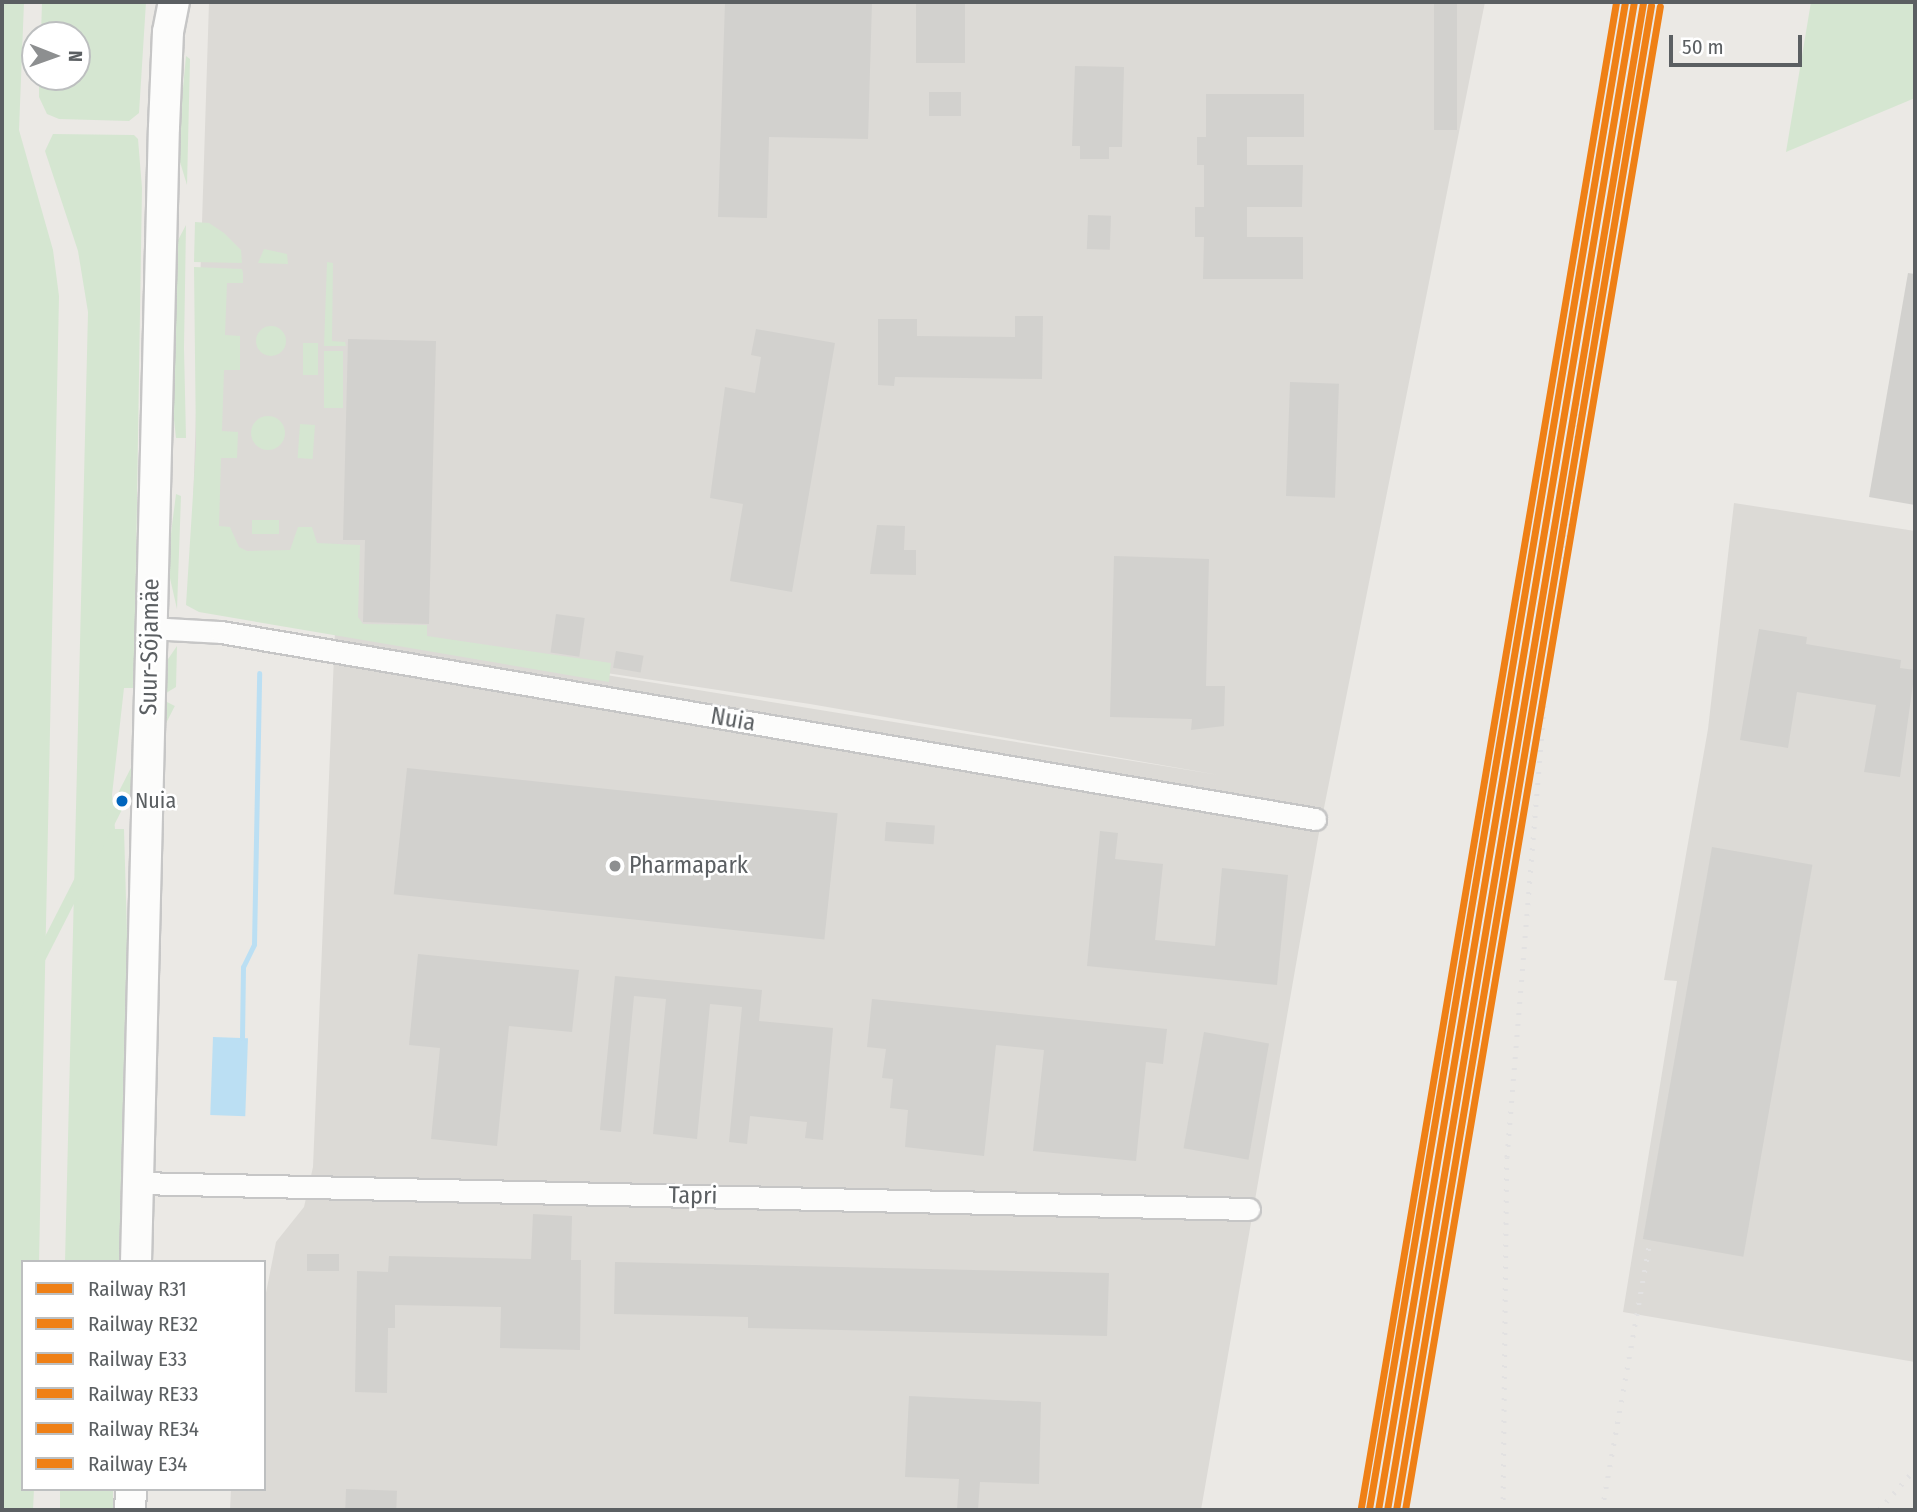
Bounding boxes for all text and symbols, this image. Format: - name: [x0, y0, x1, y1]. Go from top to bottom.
- north arrow: [21, 21, 91, 91]
- scale bar: [1672, 21, 1805, 65]
- text: 50 m: [1682, 34, 1724, 60]
- text: N: [64, 50, 87, 62]
- street label: Suur-Sõjamäe: [134, 578, 166, 716]
- street label: Nuia: [708, 702, 758, 738]
- place label: Nuia: [135, 788, 176, 814]
- marker: Nuia: [115, 794, 129, 808]
- place label: Pharmapark: [629, 852, 748, 880]
- marker: Pharmapark: [607, 858, 623, 874]
- street label: Tapri: [668, 1181, 718, 1211]
- legend: [21, 1260, 266, 1491]
- text: Railway R31: [88, 1276, 187, 1302]
- text: Railway RE32: [88, 1311, 198, 1337]
- text: Railway E33: [88, 1346, 187, 1372]
- text: Railway RE33: [88, 1381, 198, 1407]
- text: Railway RE34: [88, 1416, 199, 1442]
- text: Railway E34: [88, 1451, 188, 1477]

